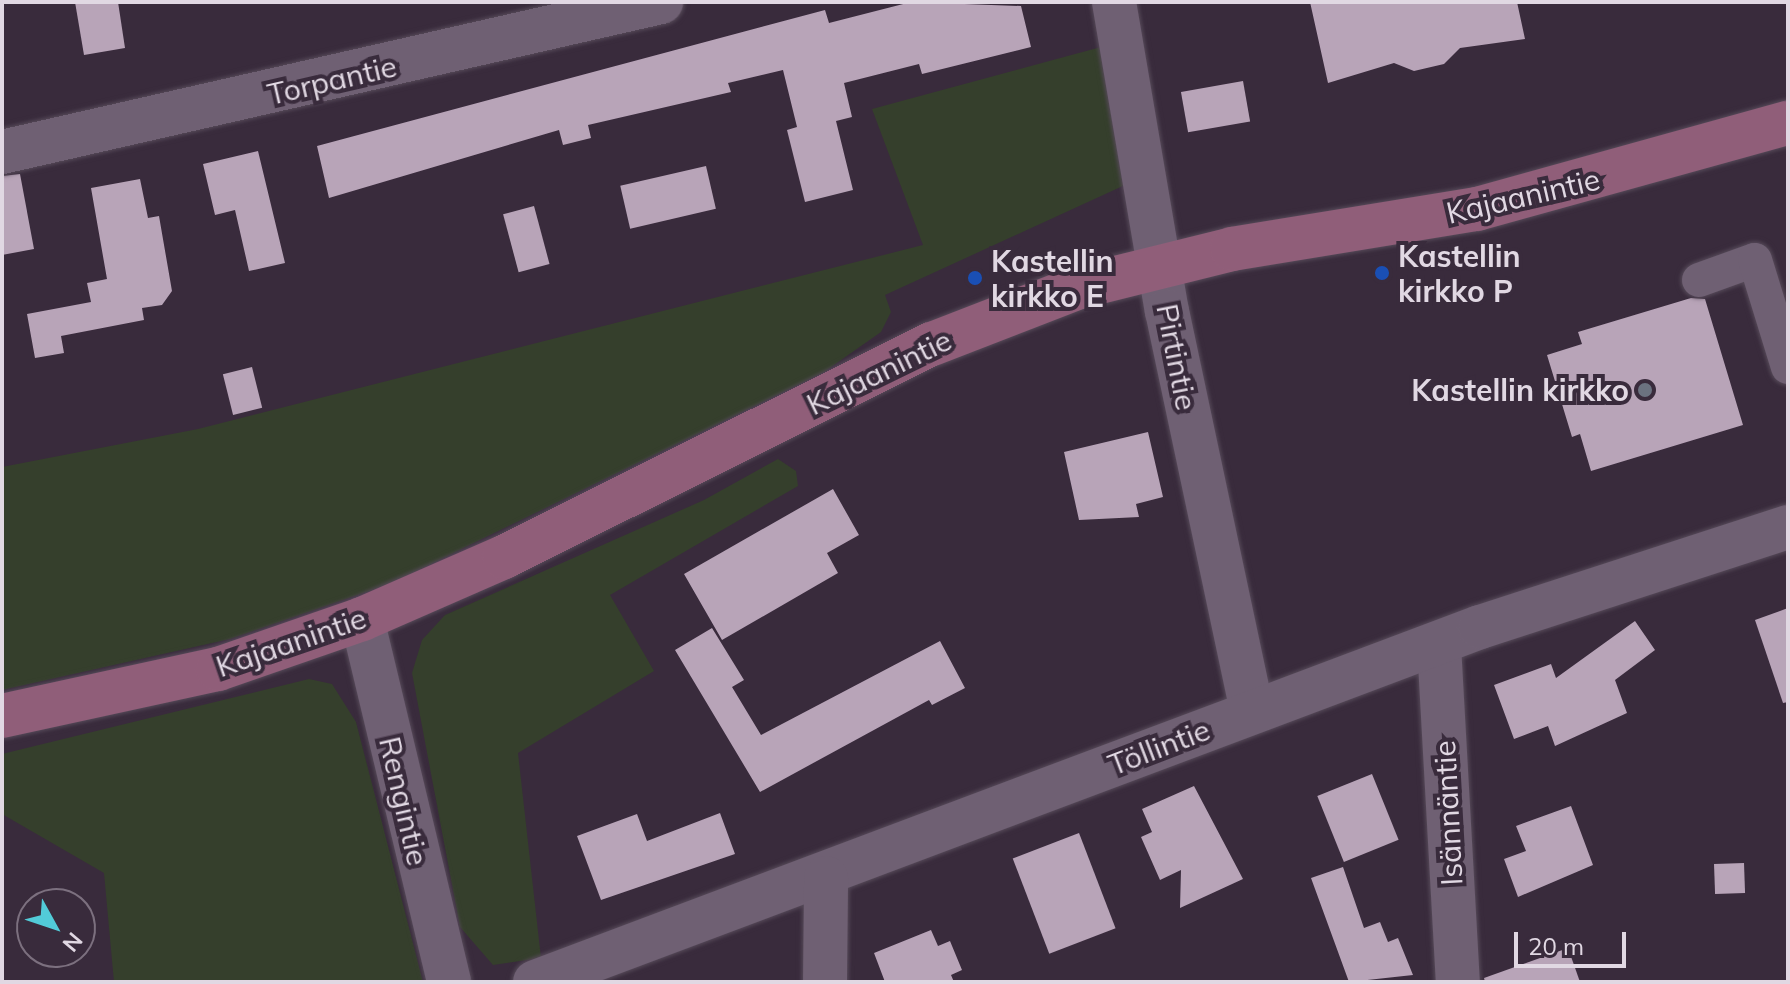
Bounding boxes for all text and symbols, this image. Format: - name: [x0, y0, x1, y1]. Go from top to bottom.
- street label: Torpantie: [264, 48, 400, 112]
- street label: Kajaanintie: [1443, 161, 1603, 231]
- place label: Kastellin kirkko P: [1398, 238, 1521, 308]
- place label: Kastellin kirkko E: [991, 243, 1114, 314]
- marker: Kastellin kirkko P: [1373, 264, 1391, 282]
- marker: Kastellin kirkko E: [966, 269, 984, 287]
- street label: Pirtintie: [1149, 301, 1205, 413]
- street label: Kajaanintie: [801, 322, 957, 422]
- place label: Kastellin kirkko: [1411, 372, 1629, 408]
- marker: Kastellin kirkko: [1636, 381, 1654, 399]
- street label: Kajaanintie: [211, 600, 371, 684]
- street label: Töllintie: [1103, 711, 1215, 783]
- street label: Rengintie: [372, 733, 436, 869]
- street label: Isännäntie: [1426, 739, 1470, 887]
- north arrow: [16, 888, 96, 968]
- scale bar: [1518, 916, 1630, 966]
- text: N: [57, 927, 89, 958]
- text: 20 m: [1528, 931, 1584, 961]

